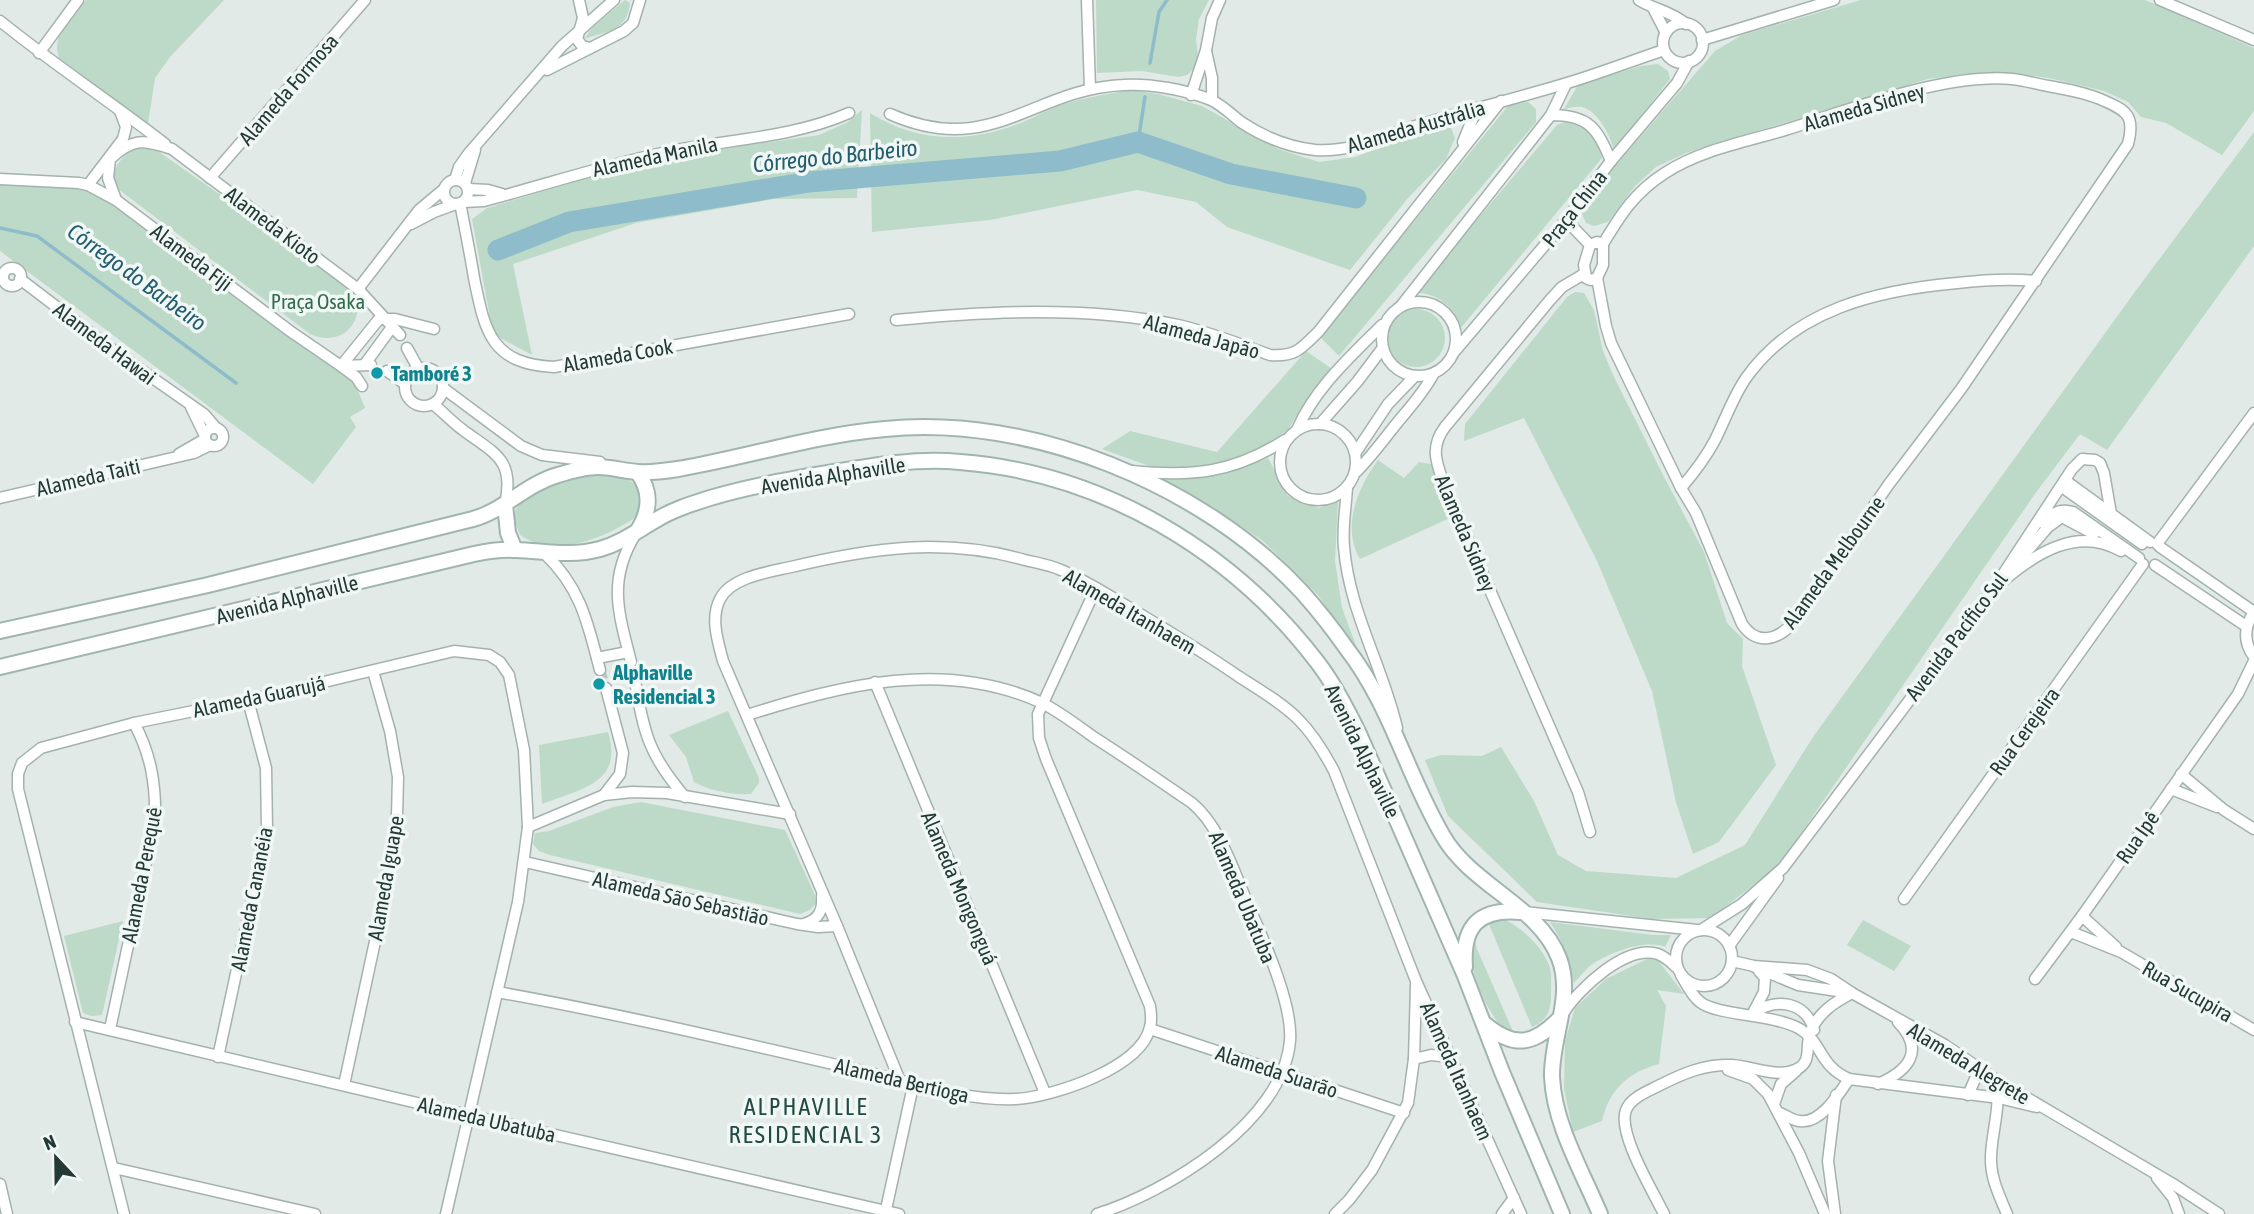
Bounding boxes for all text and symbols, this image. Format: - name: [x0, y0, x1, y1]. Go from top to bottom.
- street label: Alameda Formosa: [233, 29, 343, 149]
- street label: Alameda Sidney: [1801, 78, 1927, 136]
- street label: Alameda Austrália: [1344, 95, 1488, 157]
- street label: Alameda Manila: [590, 131, 720, 181]
- water label: Córrego do Barbeiro: [752, 134, 918, 178]
- street label: Praça China: [1537, 165, 1611, 251]
- street label: Alameda Kioto: [220, 181, 326, 269]
- water label: Córrego do Barbeiro: [63, 218, 211, 336]
- street label: Alameda Fiji: [147, 219, 237, 295]
- park label: Praça Osaka: [271, 289, 365, 313]
- street label: Alameda Hawai: [49, 297, 161, 389]
- street label: Alameda Japão: [1141, 309, 1263, 363]
- street label: Alameda Cook: [561, 334, 675, 376]
- place label: Tamboré 3: [391, 361, 472, 385]
- marker: Tamboré 3: [369, 365, 385, 381]
- street label: Avenida Alphaville: [759, 452, 907, 498]
- street label: Alameda Taiti: [34, 453, 142, 501]
- street label: Alameda Sidney: [1431, 471, 1502, 595]
- street label: Alameda Melbourne: [1777, 491, 1889, 633]
- street label: Alameda Itanhaem: [1060, 563, 1200, 659]
- street label: Avenida Pacífico Sul: [1900, 567, 2012, 705]
- street label: Avenida Alphaville: [213, 570, 361, 628]
- place label: Alphaville Residencial 3: [612, 660, 716, 708]
- street label: Alameda Guarujá: [191, 670, 327, 722]
- marker: Alphaville Residencial 3: [591, 676, 607, 692]
- street label: Avenida Alphaville: [1320, 680, 1406, 822]
- street label: Rua Cerejeira: [1984, 682, 2064, 780]
- street label: Alameda Perequê: [116, 805, 166, 945]
- street label: Rua Ipê: [2110, 806, 2164, 868]
- street label: Alameda Mongonguá: [917, 808, 1003, 968]
- street label: Alameda Iguape: [362, 814, 408, 942]
- street label: Alameda Cananéia: [225, 825, 277, 973]
- street label: Alameda Ubatuba: [1204, 828, 1282, 966]
- street label: Alameda São Sebastião: [591, 866, 771, 930]
- street label: Rua Sucupira: [2138, 955, 2238, 1027]
- street label: Alameda Itanhaem: [1416, 998, 1498, 1144]
- street label: Alameda Alegrete: [1904, 1017, 2034, 1109]
- street label: Alameda Suarão: [1213, 1040, 1341, 1102]
- street label: Alameda Bertioga: [832, 1053, 972, 1107]
- street label: Alameda Ubatuba: [416, 1091, 558, 1147]
- district label: ALPHAVILLE RESIDENCIAL 3: [729, 1093, 883, 1148]
- north arrow: [21, 1123, 91, 1193]
- text: N: [40, 1130, 59, 1155]

